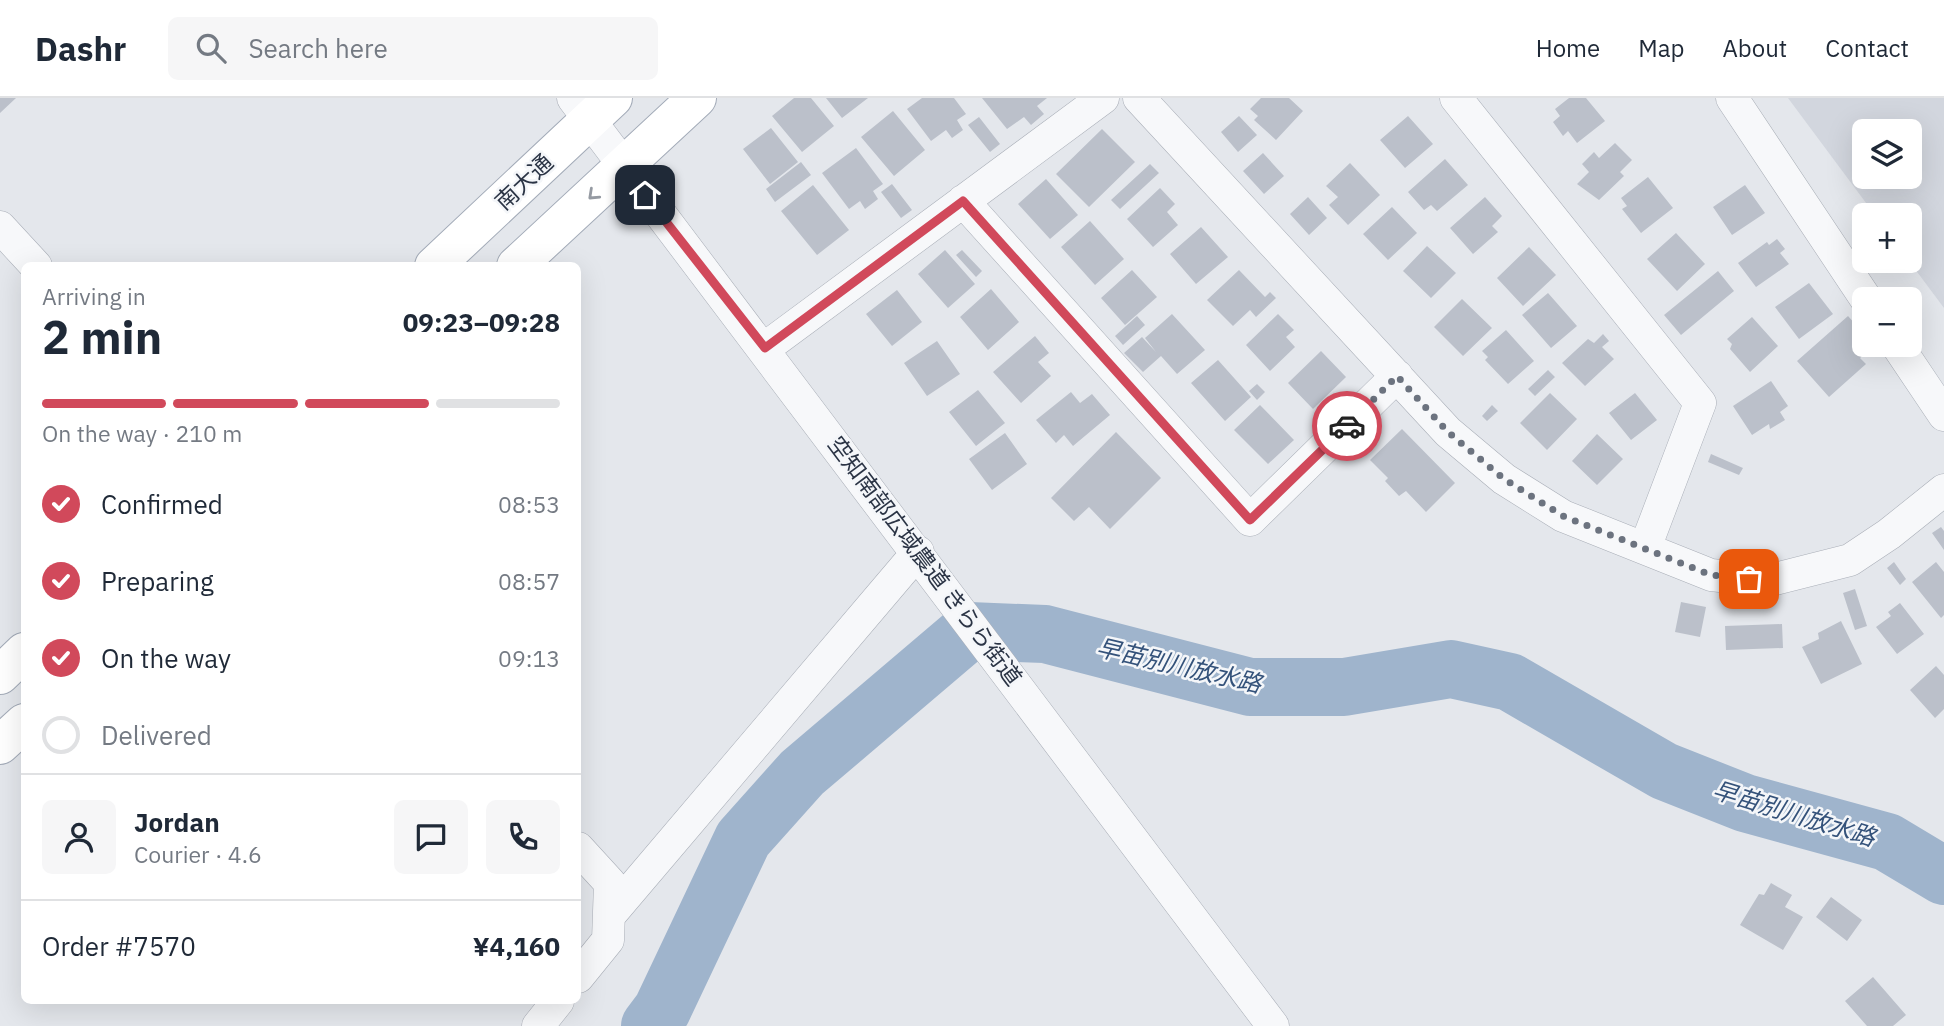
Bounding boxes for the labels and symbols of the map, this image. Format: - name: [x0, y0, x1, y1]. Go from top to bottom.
- street label: 南大通: [488, 147, 559, 216]
- pin: [615, 165, 675, 225]
- one-way arrow: [588, 186, 601, 199]
- courier: [1312, 391, 1382, 461]
- street label: 空知南部広域農道 きらら街道: [822, 430, 1029, 691]
- pin: [1719, 549, 1779, 609]
- water label: 早苗別川放水路: [1094, 631, 1267, 700]
- water label: 早苗別川放水路: [1709, 773, 1881, 853]

